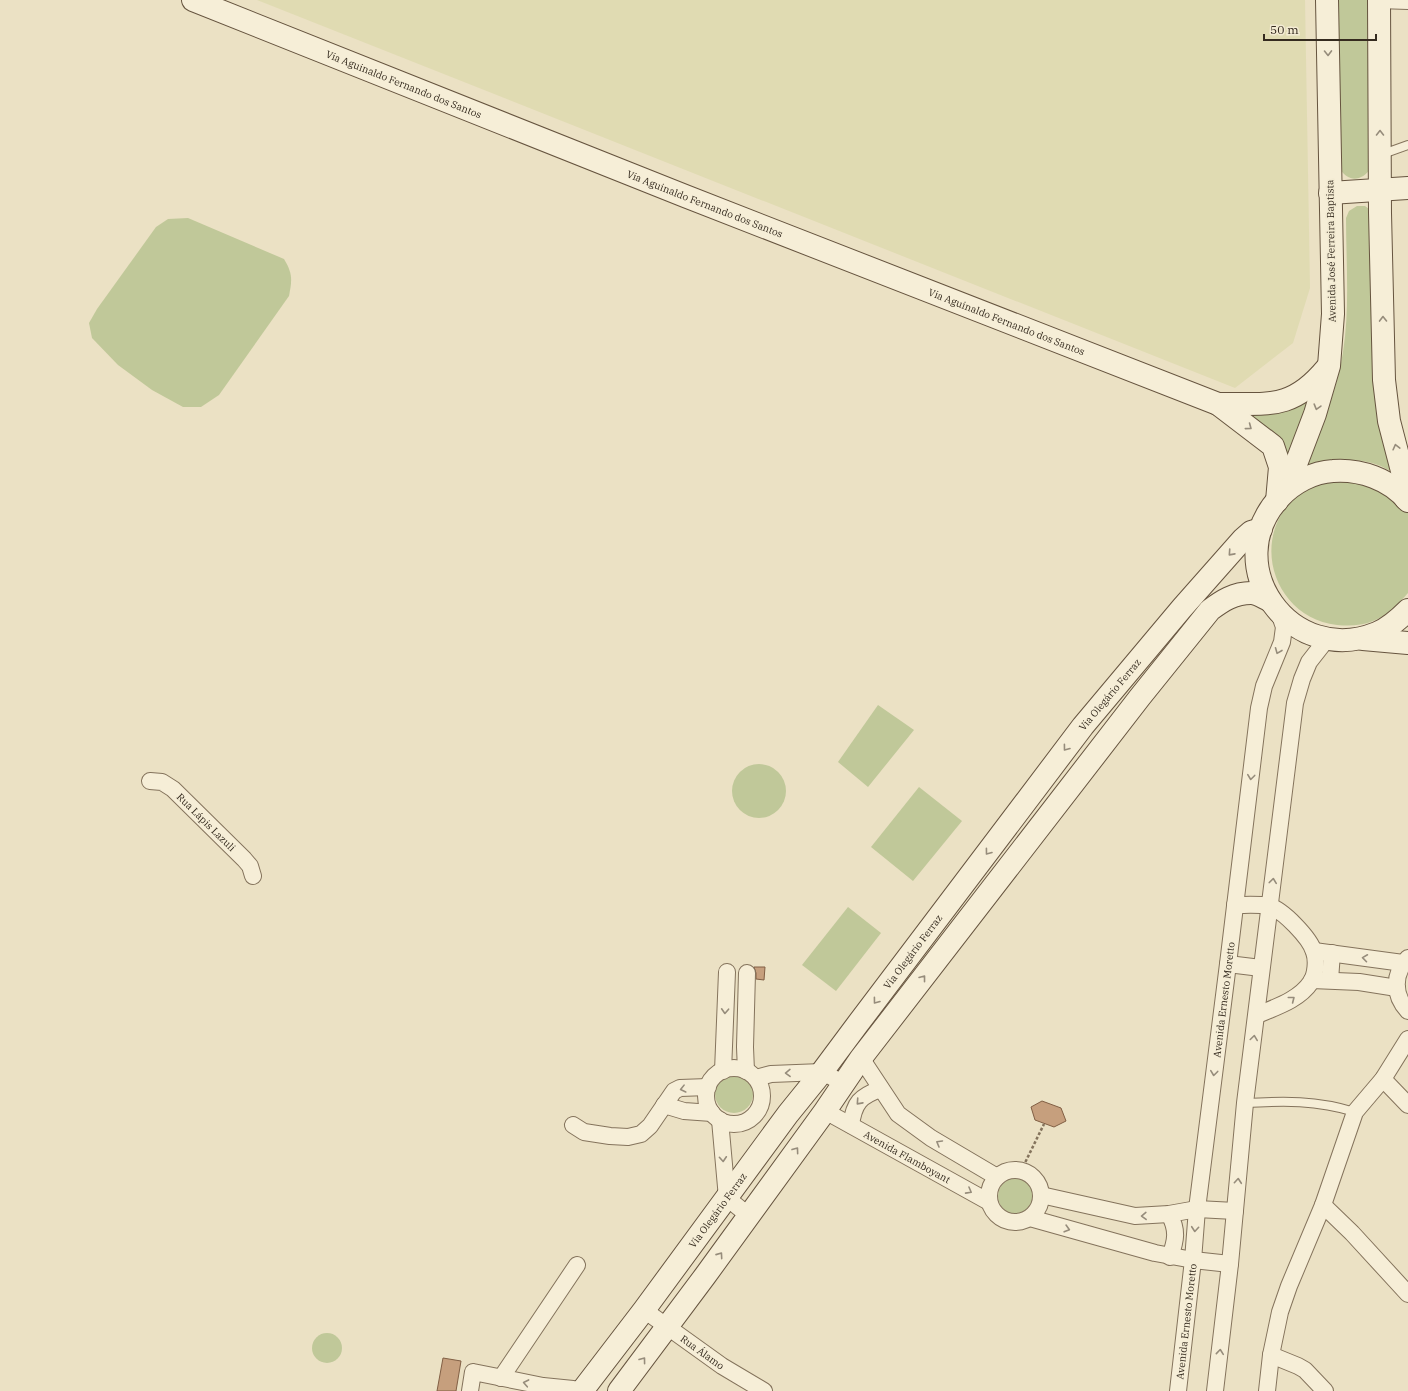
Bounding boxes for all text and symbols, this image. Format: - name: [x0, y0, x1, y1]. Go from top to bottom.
- scale bar: [1264, 16, 1376, 42]
- text: 50 m: [1270, 22, 1299, 37]
- street label: Via Aguinaldo Fernando dos Santos: [324, 47, 484, 121]
- one-way arrow: [1323, 50, 1332, 56]
- one-way arrow: [1376, 130, 1384, 136]
- street label: Via Aguinaldo Fernando dos Santos: [625, 167, 785, 240]
- street label: Avenida José Ferreira Baptista: [1323, 179, 1339, 323]
- street label: Via Aguinaldo Fernando dos Santos: [927, 285, 1087, 358]
- one-way arrow: [1379, 316, 1387, 322]
- one-way arrow: [1313, 403, 1322, 410]
- one-way arrow: [1245, 422, 1252, 430]
- one-way arrow: [1392, 444, 1400, 451]
- one-way arrow: [1228, 548, 1235, 555]
- one-way arrow: [1275, 647, 1283, 654]
- street label: Via Olegário Ferraz: [1076, 656, 1144, 733]
- one-way arrow: [1064, 744, 1071, 751]
- one-way arrow: [1247, 774, 1256, 780]
- street label: Rua Lápis Lazuli: [174, 790, 239, 854]
- one-way arrow: [985, 848, 992, 855]
- one-way arrow: [1268, 878, 1277, 884]
- street label: Via Olegário Ferraz: [880, 912, 945, 991]
- street label: Avenida Ernesto Moretto: [1210, 941, 1237, 1058]
- one-way arrow: [1362, 954, 1368, 963]
- one-way arrow: [918, 975, 925, 982]
- one-way arrow: [1287, 996, 1294, 1003]
- one-way arrow: [873, 997, 881, 1004]
- one-way arrow: [721, 1008, 730, 1014]
- one-way arrow: [1249, 1035, 1258, 1041]
- one-way arrow: [785, 1069, 791, 1077]
- one-way arrow: [1210, 1069, 1219, 1076]
- one-way arrow: [679, 1084, 686, 1092]
- one-way arrow: [857, 1097, 864, 1105]
- street label: Avenida Flamboyant: [862, 1127, 953, 1186]
- one-way arrow: [936, 1141, 943, 1148]
- one-way arrow: [791, 1147, 799, 1154]
- one-way arrow: [719, 1156, 728, 1162]
- street label: Via Olegário Ferraz: [686, 1170, 749, 1250]
- one-way arrow: [1233, 1178, 1242, 1184]
- one-way arrow: [965, 1186, 972, 1193]
- one-way arrow: [1141, 1212, 1147, 1220]
- one-way arrow: [1063, 1224, 1070, 1233]
- one-way arrow: [1191, 1226, 1200, 1232]
- one-way arrow: [715, 1253, 722, 1260]
- street label: Avenida Ernesto Moretto: [1173, 1263, 1199, 1380]
- street label: Rua Álamo: [678, 1332, 727, 1372]
- one-way arrow: [1215, 1349, 1224, 1355]
- one-way arrow: [638, 1357, 645, 1364]
- one-way arrow: [523, 1379, 529, 1387]

